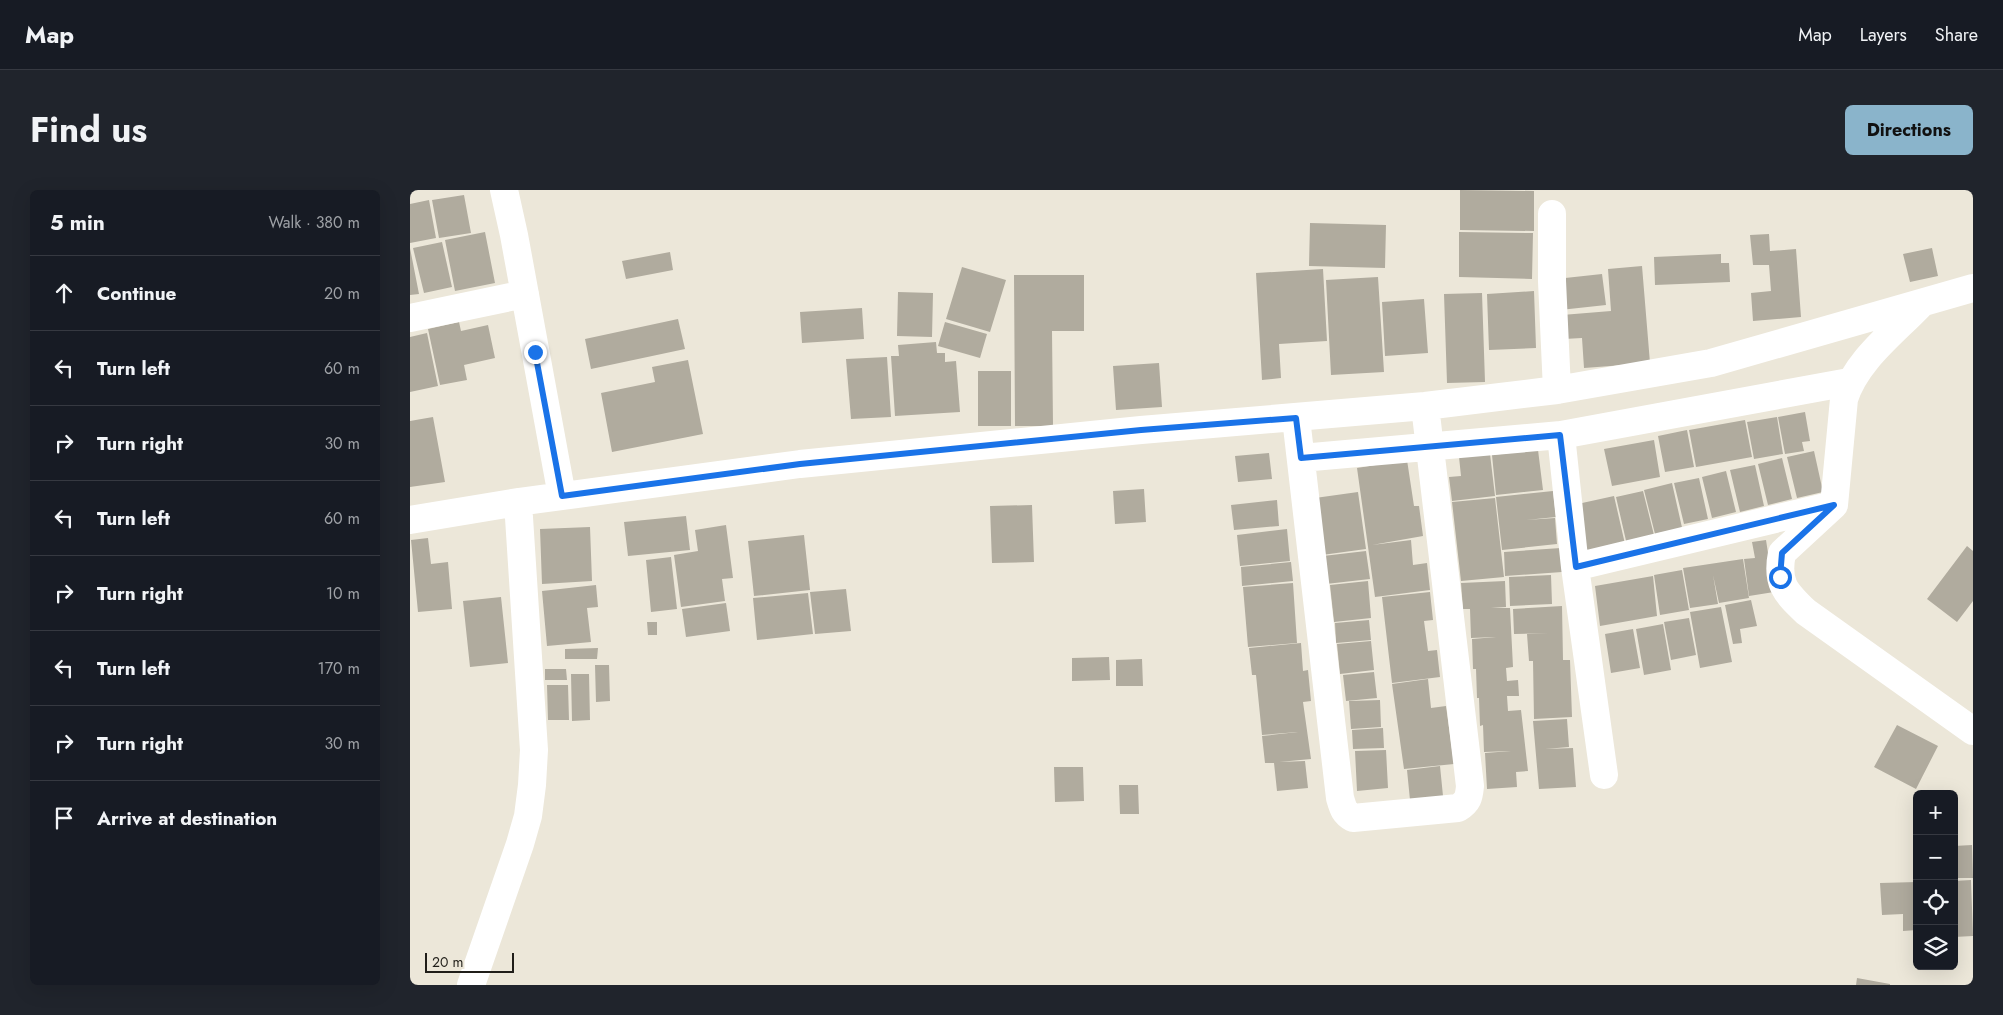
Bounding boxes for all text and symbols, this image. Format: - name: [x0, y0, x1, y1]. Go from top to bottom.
- text: Map: [25, 17, 74, 52]
- text: Map: [1798, 22, 1832, 48]
- text: Layers: [1860, 22, 1907, 48]
- text: Share: [1935, 22, 1978, 48]
- text: Find us: [30, 105, 147, 155]
- button: Directions: [1845, 105, 1973, 155]
- text: 5 min: [50, 208, 105, 238]
- text: Walk · 380 m: [269, 211, 360, 234]
- icon: ahead: [50, 279, 78, 307]
- text: Continue: [97, 280, 176, 307]
- text: 20 m: [324, 282, 360, 305]
- route end: [524, 341, 547, 364]
- icon: left: [50, 354, 78, 382]
- text: Turn left: [97, 355, 170, 382]
- text: 60 m: [324, 357, 360, 380]
- icon: right: [50, 429, 78, 457]
- text: Turn right: [97, 430, 183, 457]
- text: 30 m: [324, 432, 360, 455]
- icon: left: [50, 504, 78, 532]
- text: Turn left: [97, 505, 170, 532]
- text: 60 m: [324, 507, 360, 530]
- route start: [1769, 566, 1792, 589]
- icon: right: [50, 579, 78, 607]
- text: Turn right: [97, 580, 183, 607]
- text: 10 m: [326, 582, 360, 605]
- icon: left: [50, 654, 78, 682]
- text: Turn left: [97, 655, 170, 682]
- text: 170 m: [318, 657, 360, 680]
- icon: right: [50, 729, 78, 757]
- text: Turn right: [97, 730, 183, 757]
- text: 30 m: [324, 732, 360, 755]
- map controls: [1913, 790, 1958, 970]
- button: +: [1913, 790, 1958, 835]
- icon: arrive: [50, 804, 78, 832]
- text: Arrive at destination: [97, 805, 277, 832]
- button: −: [1913, 835, 1958, 880]
- button: locate: [1913, 880, 1958, 925]
- button: layers: [1913, 925, 1958, 970]
- scale bar: [425, 950, 514, 973]
- text: 20 m: [432, 952, 464, 972]

